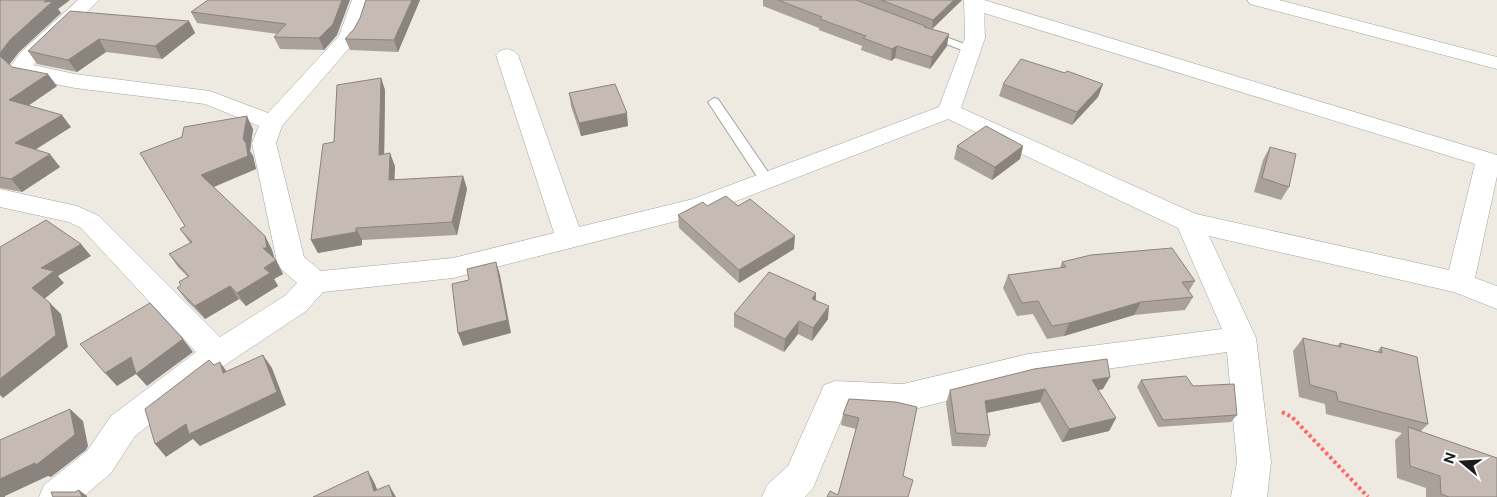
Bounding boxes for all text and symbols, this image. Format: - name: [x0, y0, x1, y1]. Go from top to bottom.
- north arrow: [1437, 437, 1487, 487]
- text: N: [1440, 450, 1459, 466]

